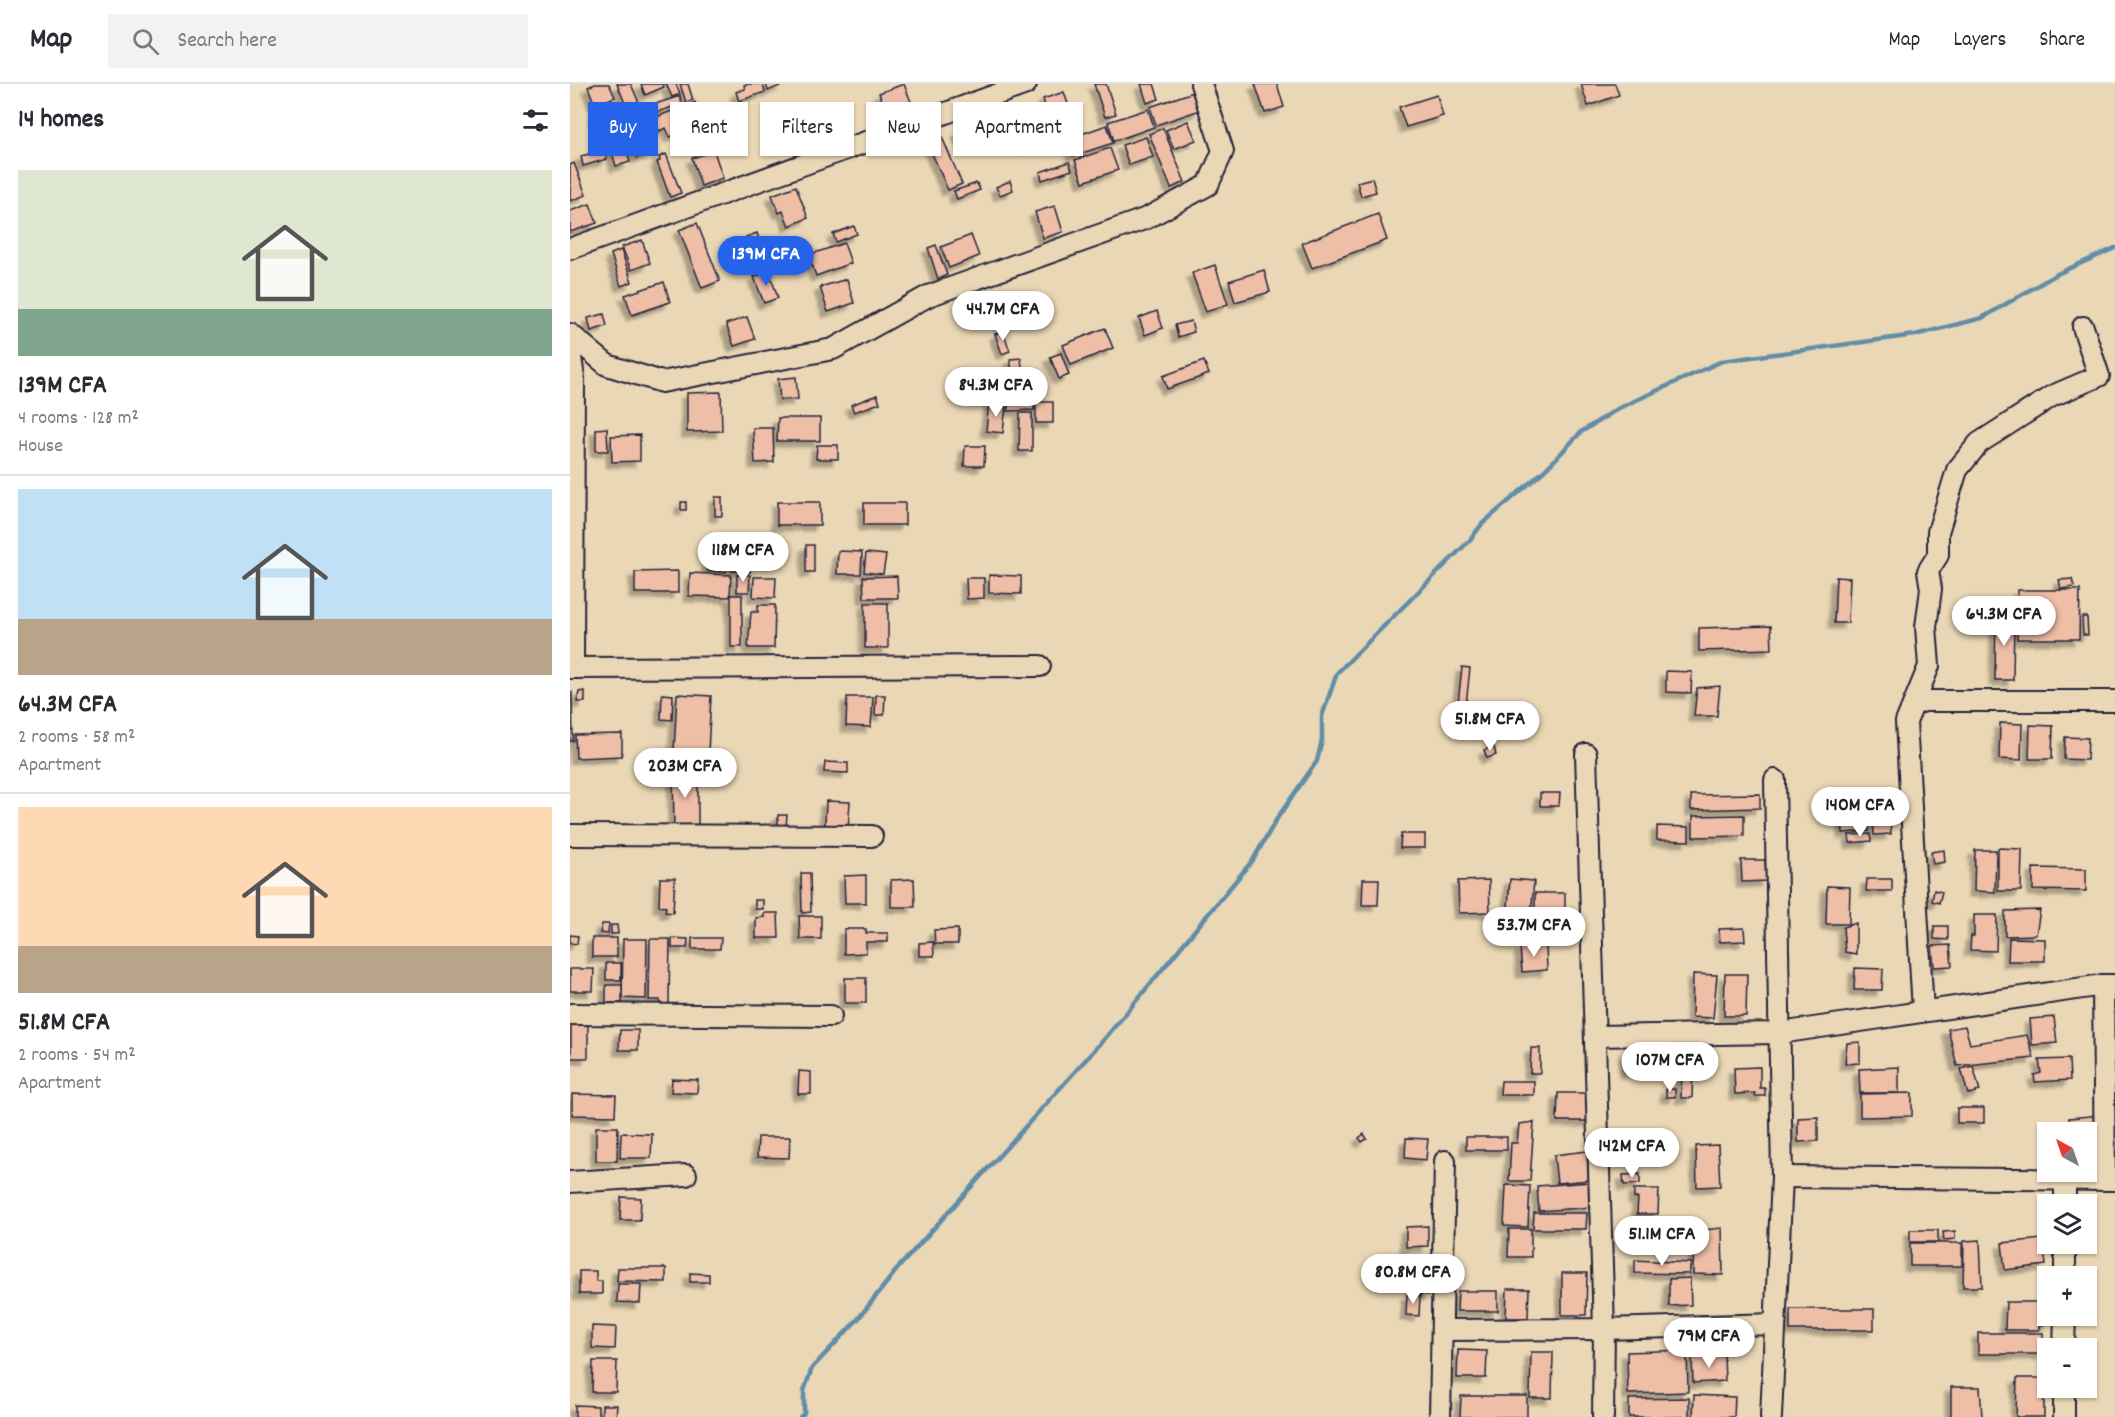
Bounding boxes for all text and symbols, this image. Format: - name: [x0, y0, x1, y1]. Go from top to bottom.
- search box: [108, 14, 528, 68]
- text: Map: [30, 21, 72, 61]
- icon: search: [129, 25, 162, 58]
- text: Search here: [177, 26, 277, 57]
- text: Map: [1889, 26, 1920, 56]
- text: Layers: [1953, 26, 2006, 56]
- text: Share: [2039, 26, 2085, 56]
- text: 14 homes: [18, 102, 104, 139]
- chip: Buy: [588, 102, 658, 156]
- chip: Rent: [670, 102, 748, 156]
- chip: Filters: [760, 102, 854, 156]
- chip: New: [866, 102, 941, 156]
- chip: Apartment: [953, 102, 1083, 156]
- icon: filters: [519, 104, 552, 137]
- icon: home: [231, 209, 339, 317]
- pin: 139M CFA: [704, 236, 828, 287]
- text: 139M CFA: [732, 241, 800, 269]
- pin: 44.7M CFA: [934, 291, 1072, 342]
- text: 44.7M CFA: [966, 296, 1040, 324]
- pin: 84.3M CFA: [927, 367, 1065, 418]
- text: 139M CFA: [18, 368, 107, 405]
- text: 84.3M CFA: [959, 372, 1033, 400]
- text: 4 rooms · 128 m²: [18, 405, 139, 433]
- text: House: [18, 433, 63, 461]
- icon: home: [231, 528, 339, 636]
- pin: 118M CFA: [681, 532, 805, 583]
- text: 118M CFA: [712, 537, 774, 565]
- pin: 64.3M CFA: [1935, 596, 2073, 647]
- text: 64.3M CFA: [1966, 601, 2042, 629]
- text: 64.3M CFA: [18, 687, 117, 724]
- pin: 51.8M CFA: [1421, 701, 1559, 752]
- text: 51.8M CFA: [1455, 706, 1526, 734]
- text: 2 rooms · 58 m²: [18, 724, 135, 752]
- pin: 203M CFA: [623, 748, 747, 799]
- text: Apartment: [18, 752, 101, 780]
- text: 203M CFA: [648, 753, 722, 781]
- pin: 140M CFA: [1798, 787, 1922, 838]
- text: 140M CFA: [1825, 792, 1895, 820]
- icon: home: [231, 846, 339, 954]
- pin: 53.7M CFA: [1465, 907, 1603, 958]
- text: 53.7M CFA: [1496, 912, 1572, 940]
- text: 51.8M CFA: [18, 1005, 110, 1042]
- text: 2 rooms · 54 m²: [18, 1042, 136, 1070]
- pin: 107M CFA: [1608, 1042, 1732, 1093]
- text: 107M CFA: [1636, 1047, 1704, 1075]
- text: Apartment: [18, 1070, 101, 1098]
- north arrow: [2037, 1122, 2097, 1182]
- map controls: [2037, 1122, 2097, 1398]
- pin: 142M CFA: [1570, 1128, 1694, 1179]
- text: 142M CFA: [1598, 1133, 1666, 1161]
- button: layers: [2037, 1194, 2097, 1254]
- pin: 51.1M CFA: [1593, 1216, 1731, 1267]
- text: 51.1M CFA: [1628, 1221, 1696, 1249]
- pin: 80.8M CFA: [1344, 1254, 1482, 1305]
- text: 80.8M CFA: [1375, 1259, 1451, 1287]
- button: +: [2037, 1266, 2097, 1326]
- pin: 79M CFA: [1654, 1318, 1764, 1369]
- text: 79M CFA: [1678, 1323, 1740, 1351]
- button: −: [2037, 1338, 2097, 1398]

